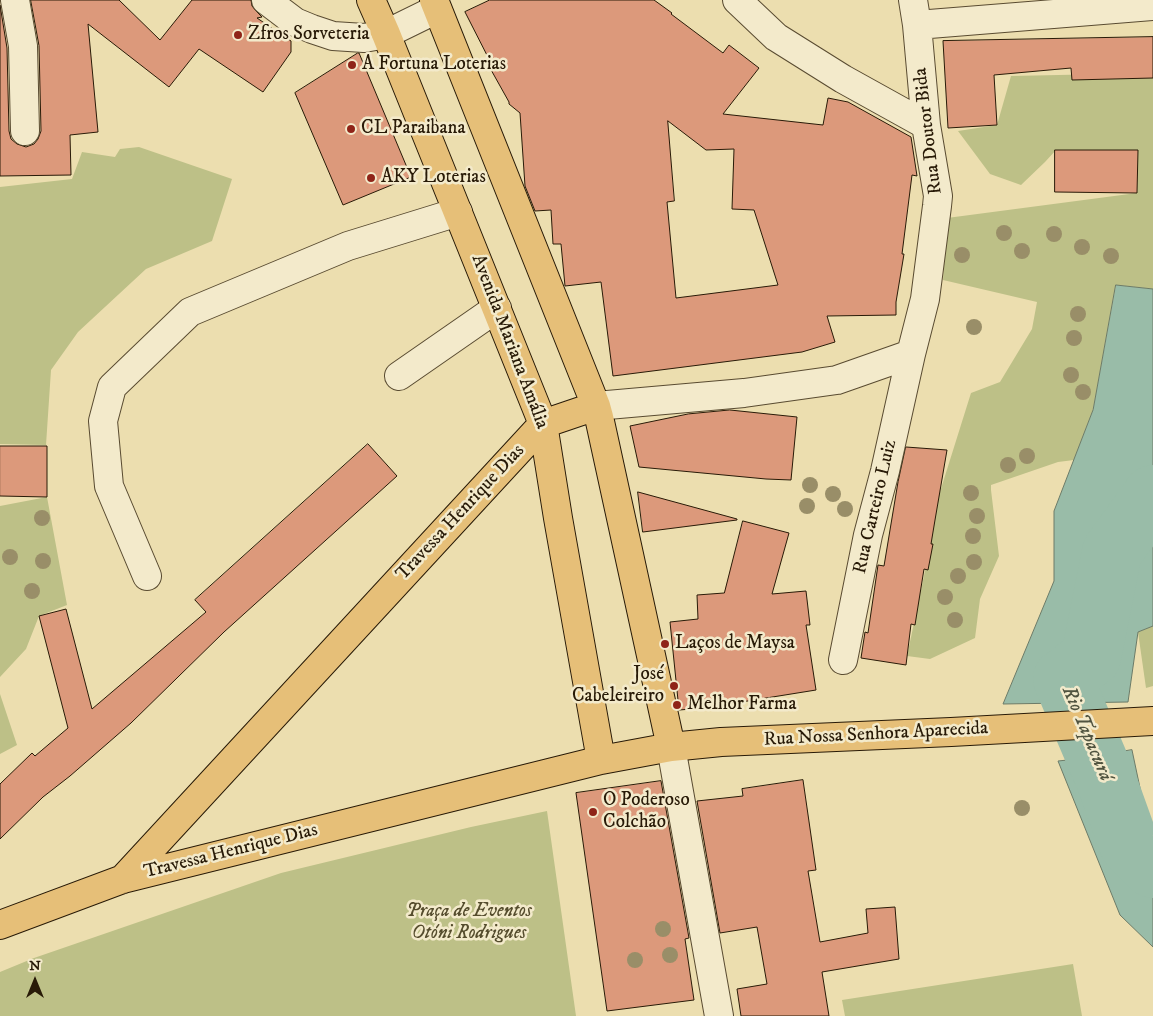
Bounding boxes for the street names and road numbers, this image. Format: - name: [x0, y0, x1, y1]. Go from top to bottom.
- street label: Rua Doutor Bida: [910, 66, 948, 196]
- street label: Avenida Mariana Amália: [465, 252, 553, 432]
- street label: Rua Carteiro Luiz: [849, 438, 903, 576]
- street label: Travessa Henrique Dias: [392, 440, 530, 586]
- street label: Rua Nossa Senhora Aparecida: [763, 718, 989, 752]
- street label: Travessa Henrique Dias: [142, 819, 320, 885]

